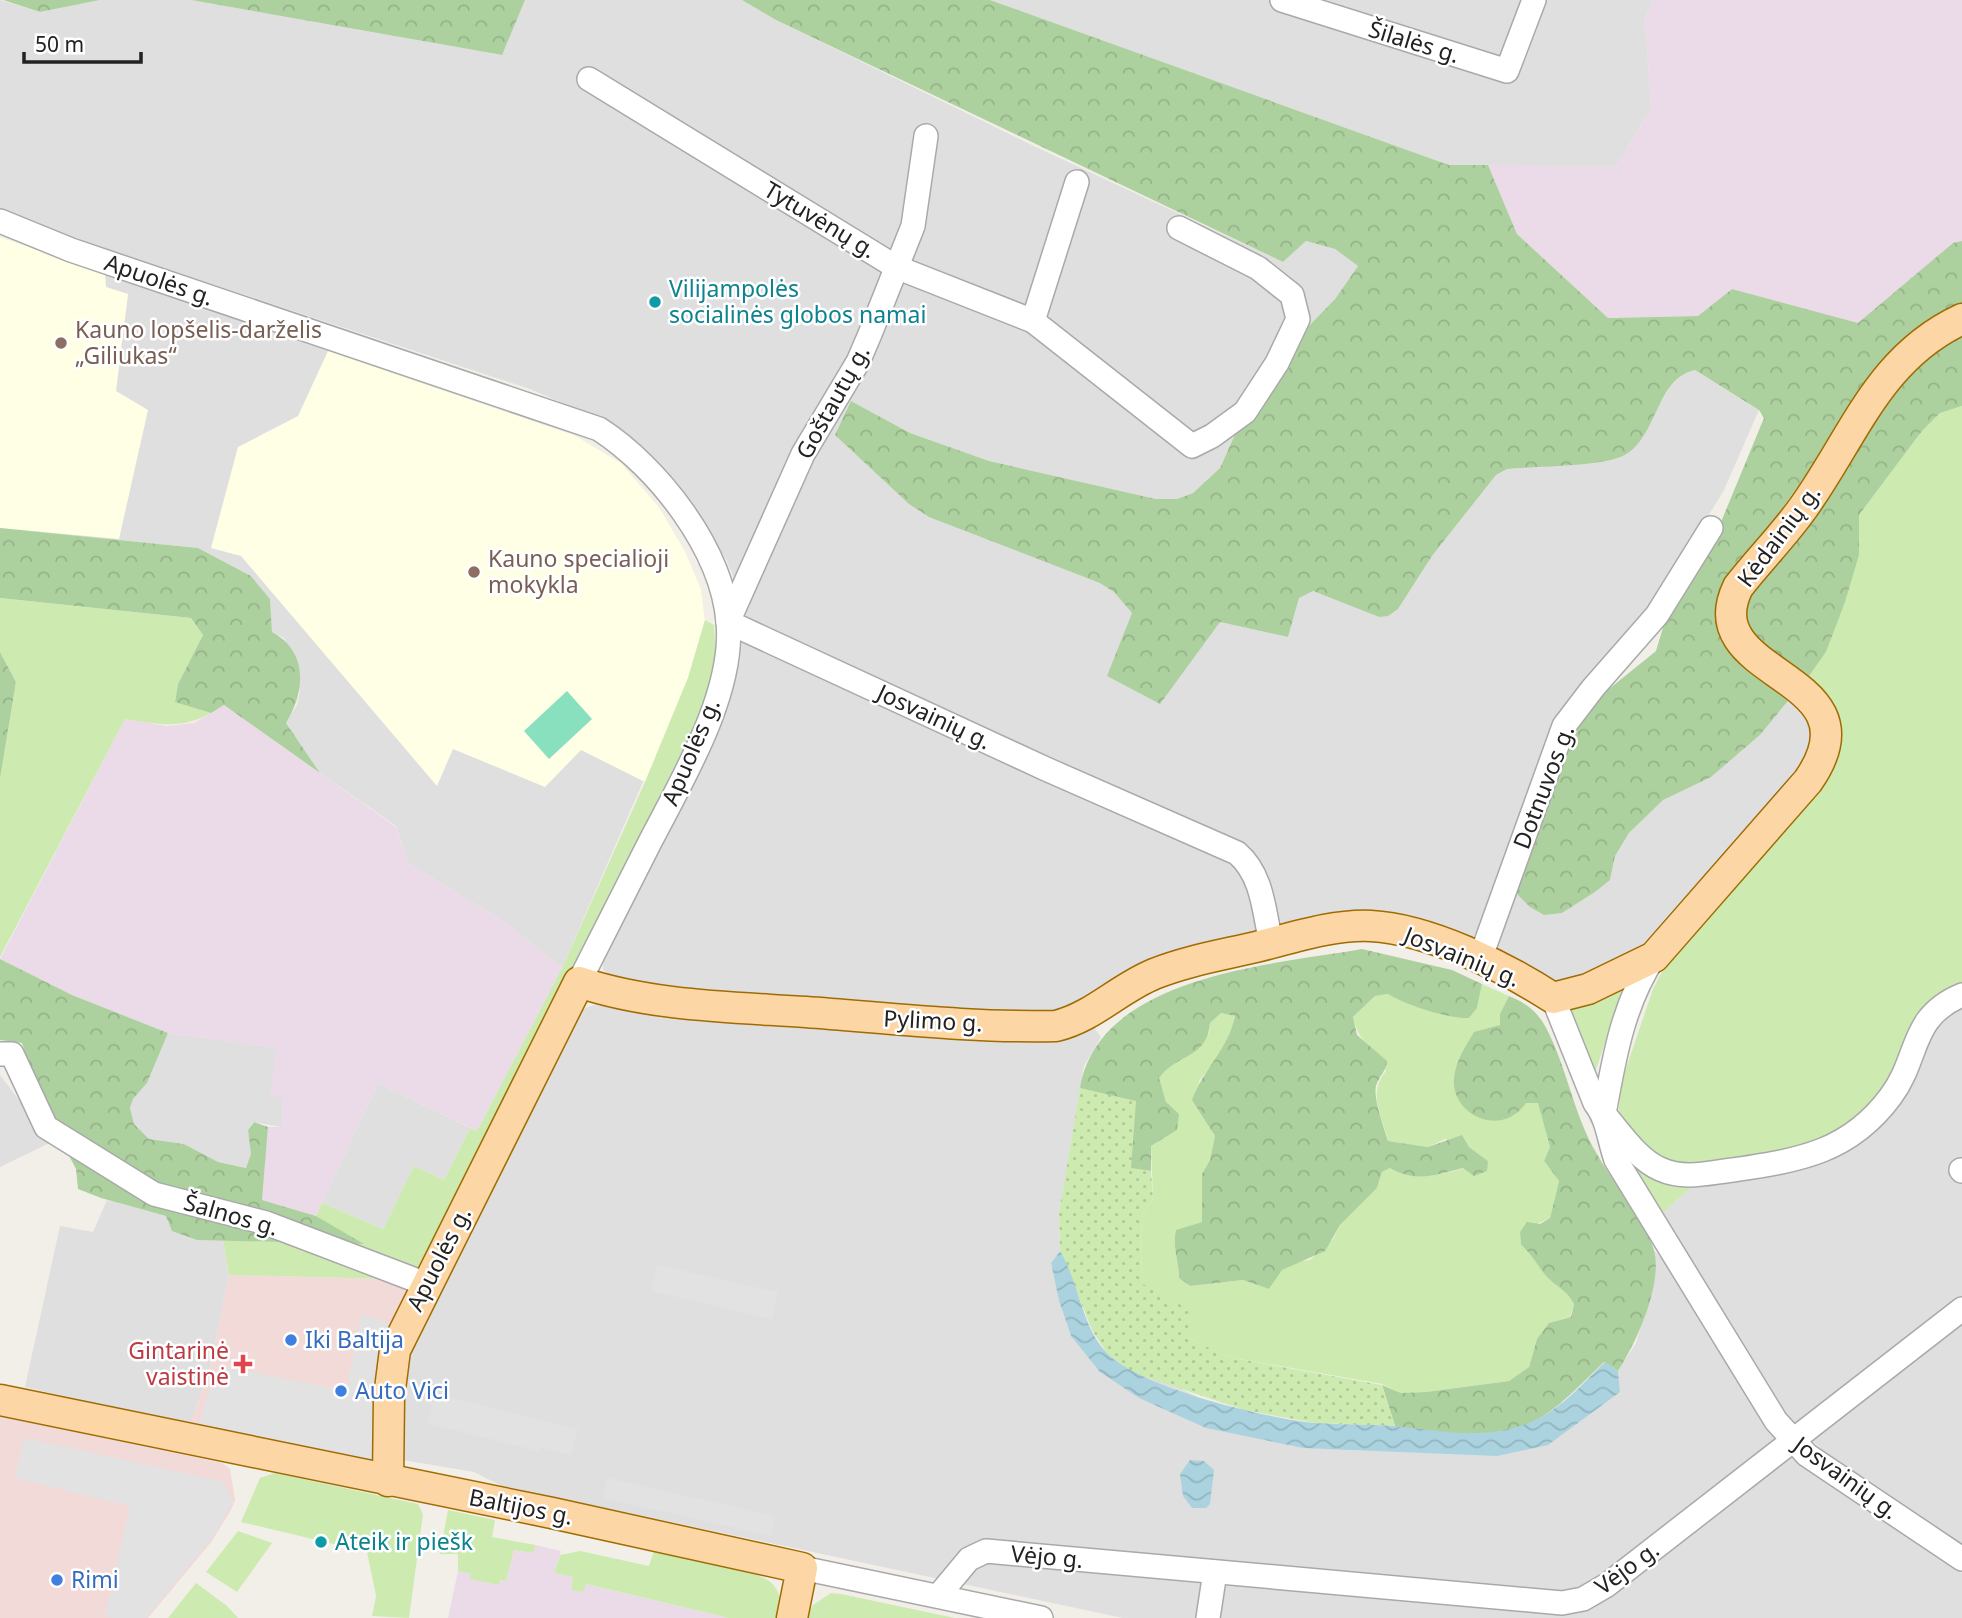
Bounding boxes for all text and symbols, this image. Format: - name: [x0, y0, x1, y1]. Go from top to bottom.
- street label: Šilalės g.: [1365, 12, 1464, 70]
- scale bar: [24, 21, 142, 65]
- text: 50 m: [35, 30, 84, 58]
- street label: Tytuvėnų g.: [758, 173, 883, 265]
- street label: Apuolės g.: [101, 246, 218, 313]
- place label: Vilijampolės socialinės globos namai: [669, 272, 926, 330]
- marker: Vilijampolės socialinės globos namai: [647, 294, 663, 310]
- place label: Kauno lopšelis-darželis „Giliukas“: [75, 313, 322, 371]
- marker: Kauno lopšelis-darželis „Giliukas“: [53, 335, 69, 351]
- street label: Goštautų g.: [788, 339, 877, 464]
- street label: Kėdainių g.: [1729, 478, 1827, 593]
- place label: Kauno specialioji mokykla: [488, 542, 669, 600]
- marker: Kauno specialioji mokykla: [466, 564, 482, 580]
- street label: Josvainių g.: [870, 675, 997, 756]
- street label: Apuolės g.: [653, 693, 727, 810]
- street label: Dotnuvos g.: [1505, 720, 1581, 853]
- street label: Josvainių g.: [1398, 918, 1525, 994]
- street label: Pylimo g.: [883, 1001, 983, 1039]
- street label: Šalnos g.: [180, 1185, 282, 1243]
- street label: Apuolės g.: [398, 1201, 478, 1316]
- place label: Iki Baltija: [305, 1323, 404, 1355]
- marker: Iki Baltija: [283, 1332, 299, 1348]
- place label: Gintarinė vaistinė: [128, 1334, 229, 1392]
- marker: Gintarinė vaistinė: [235, 1356, 251, 1372]
- place label: Auto Vici: [355, 1374, 449, 1406]
- marker: Auto Vici: [333, 1383, 349, 1399]
- street label: Josvainių g.: [1786, 1427, 1906, 1526]
- street label: Baltijos g.: [467, 1480, 576, 1532]
- place label: Ateik ir piešk: [335, 1525, 474, 1557]
- street label: Vėjo g.: [1588, 1533, 1665, 1601]
- marker: Ateik ir piešk: [313, 1534, 329, 1550]
- street label: Vėjo g.: [1010, 1537, 1085, 1575]
- place label: Rimi: [71, 1563, 119, 1595]
- marker: Rimi: [49, 1572, 65, 1588]

